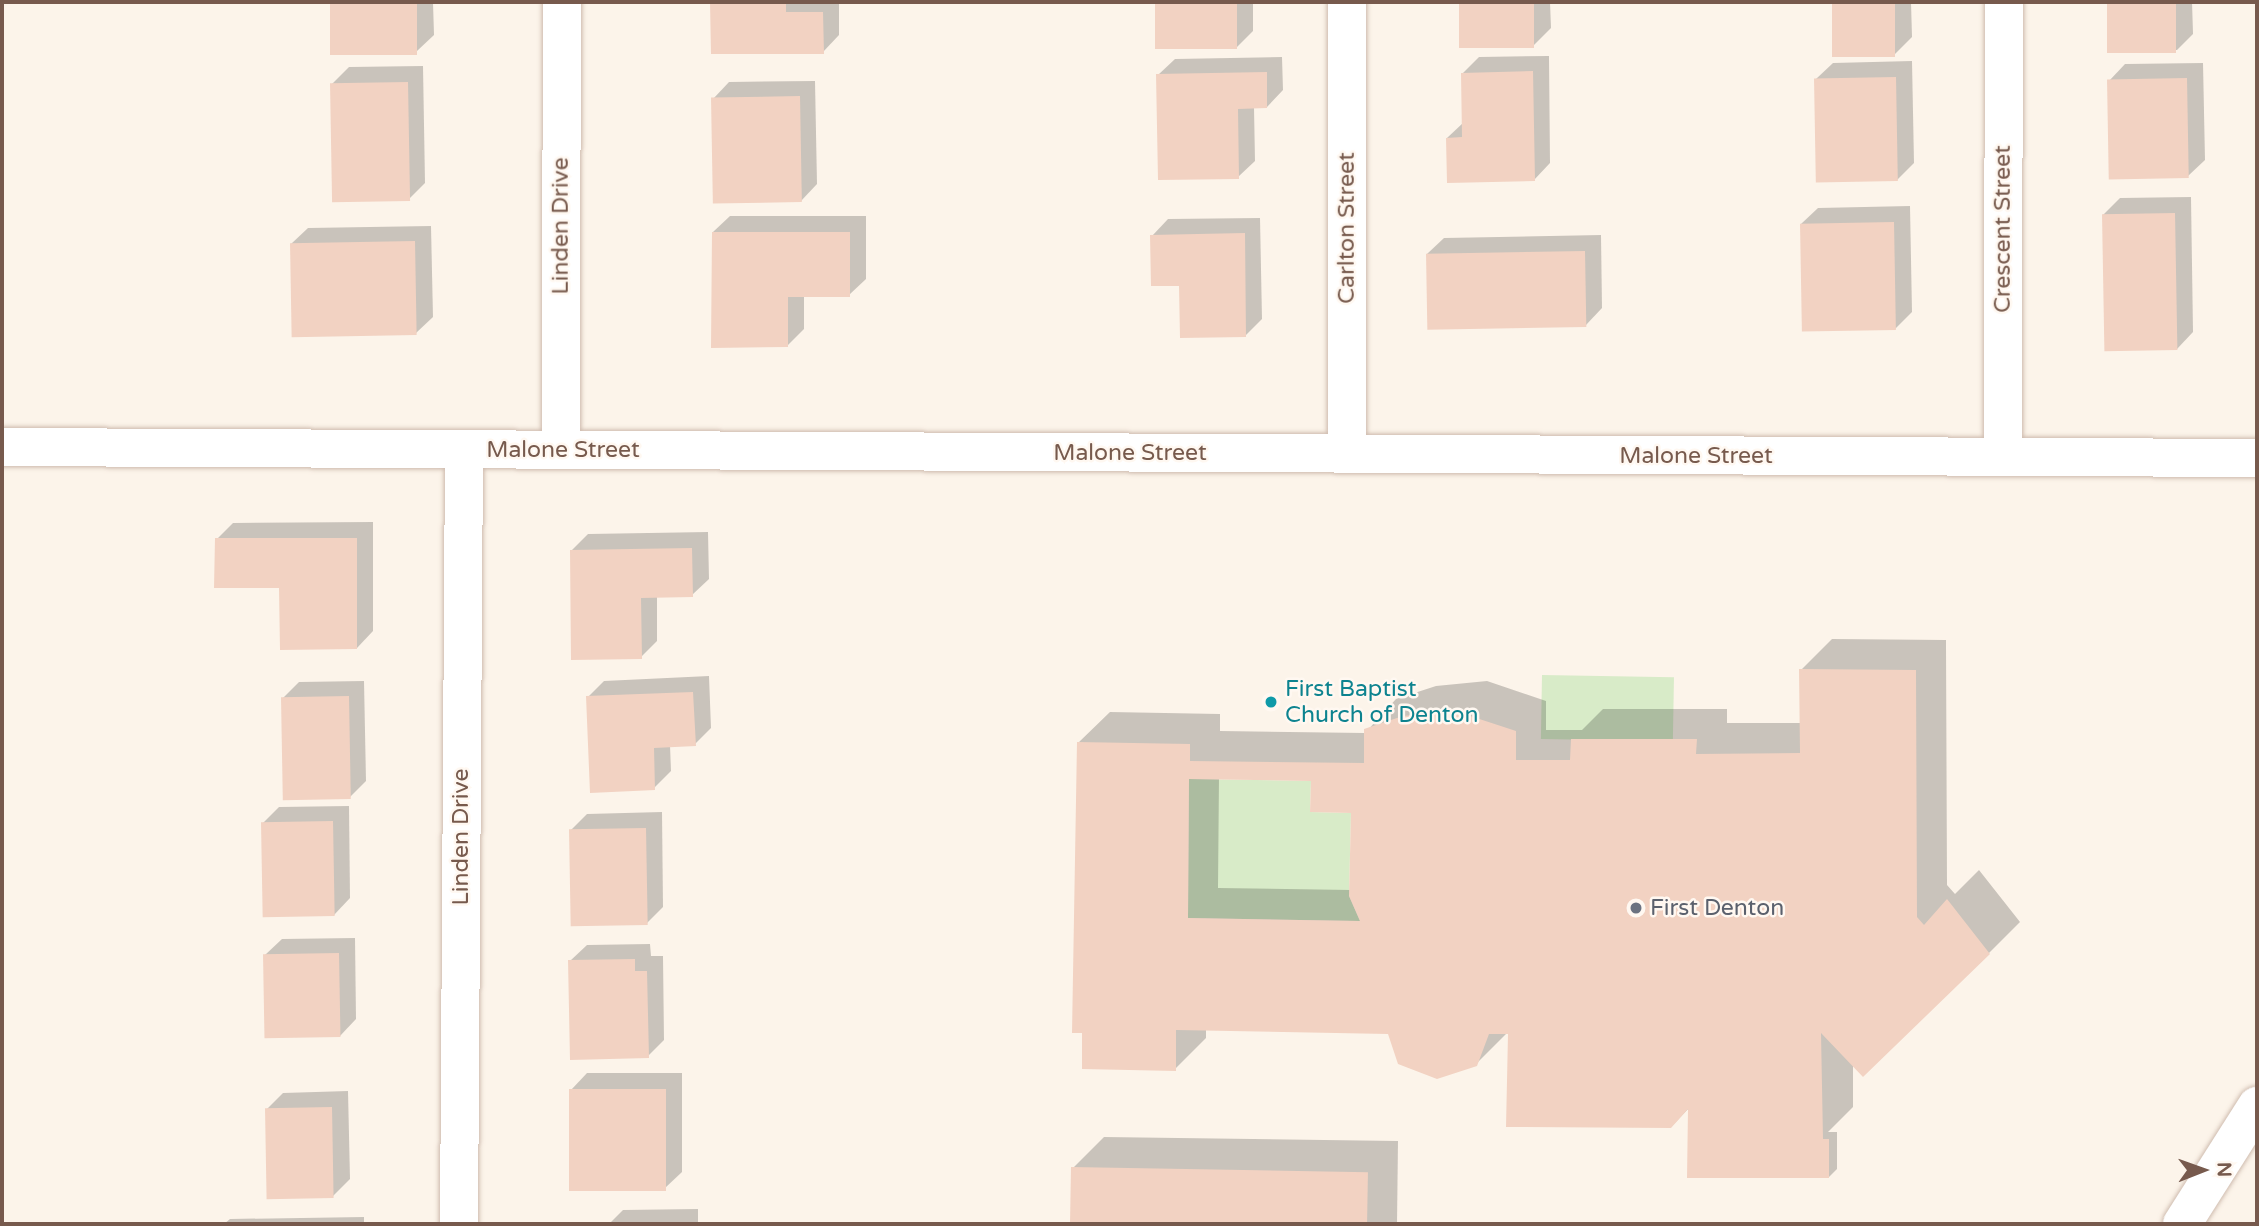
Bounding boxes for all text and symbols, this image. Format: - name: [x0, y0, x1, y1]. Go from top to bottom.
- street label: Crescent Street: [1989, 145, 2017, 313]
- street label: Carlton Street: [1333, 152, 1361, 304]
- street label: Linden Drive: [547, 157, 575, 295]
- street label: Malone Street: [486, 436, 640, 464]
- street label: Malone Street: [1053, 439, 1207, 467]
- street label: Malone Street: [1619, 442, 1773, 470]
- place label: First Baptist Church of Denton: [1285, 675, 1478, 729]
- marker: First Baptist Church of Denton: [1263, 694, 1279, 710]
- street label: Linden Drive: [447, 768, 475, 906]
- place label: First Denton: [1650, 894, 1784, 922]
- marker: First Denton: [1628, 900, 1644, 916]
- north arrow: [2168, 1135, 2238, 1205]
- text: N: [2213, 1162, 2235, 1177]

